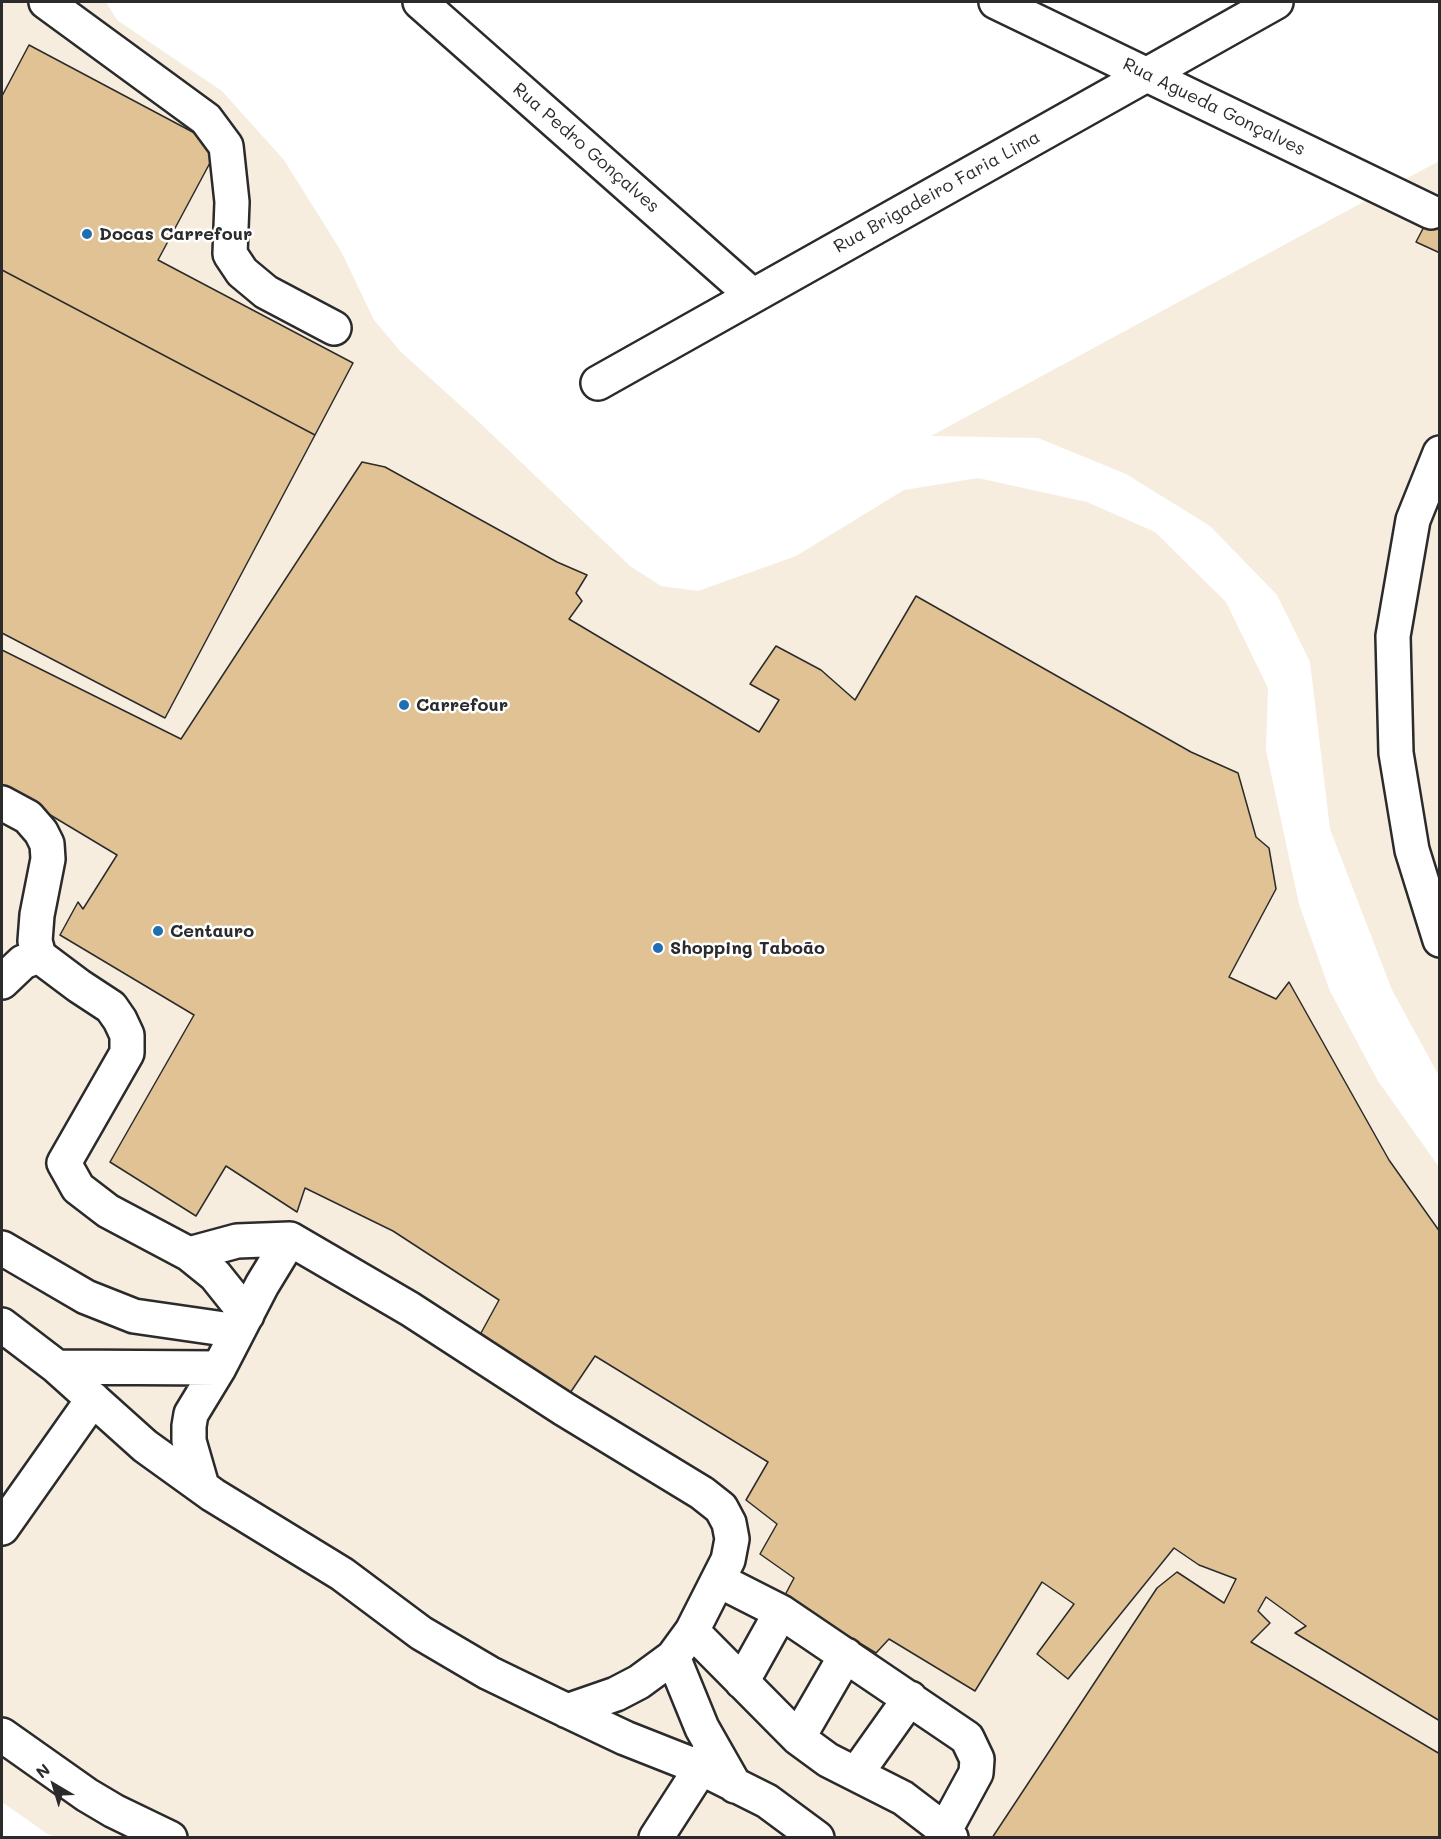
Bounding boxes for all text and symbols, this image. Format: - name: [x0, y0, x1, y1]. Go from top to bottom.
- street label: Rua Agueda Gonçalves: [1119, 53, 1309, 161]
- street label: Rua Pedro Gonçalves: [508, 78, 664, 218]
- street label: Rua Brigadeiro Faria Lima: [830, 126, 1044, 258]
- place label: Docas Carrefour: [99, 223, 252, 245]
- marker: Docas Carrefour: [80, 227, 94, 241]
- place label: Carrefour: [416, 694, 508, 716]
- marker: Carrefour: [397, 698, 411, 712]
- place label: Centauro: [170, 920, 254, 942]
- marker: Centauro: [151, 924, 165, 938]
- place label: Shopping Taboão: [670, 937, 825, 959]
- marker: Shopping Taboão: [651, 941, 665, 955]
- north arrow: [24, 1755, 84, 1815]
- text: N: [31, 1758, 54, 1782]

